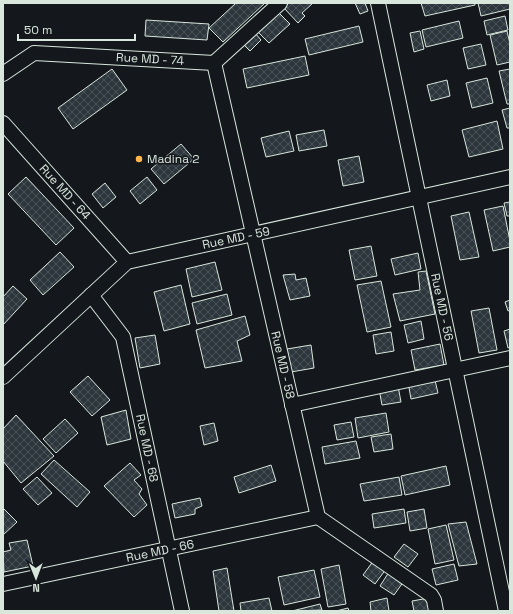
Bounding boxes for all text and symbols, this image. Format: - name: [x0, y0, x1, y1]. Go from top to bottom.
- scale bar: [18, 16, 135, 42]
- text: 50 m: [24, 22, 52, 38]
- street label: Rue MD - 74: [116, 49, 185, 69]
- place label: Madina 2: [147, 151, 199, 167]
- marker: Madina 2: [134, 154, 144, 164]
- street label: Rue MD - 64: [36, 161, 94, 223]
- street label: Rue MD - 59: [201, 223, 271, 253]
- street label: Rue MD - 56: [427, 272, 457, 342]
- street label: Rue MD - 58: [267, 330, 299, 400]
- street label: Rue MD - 68: [132, 412, 162, 484]
- street label: Rue MD - 66: [125, 536, 195, 566]
- north arrow: [16, 558, 56, 598]
- text: N: [32, 581, 40, 595]

